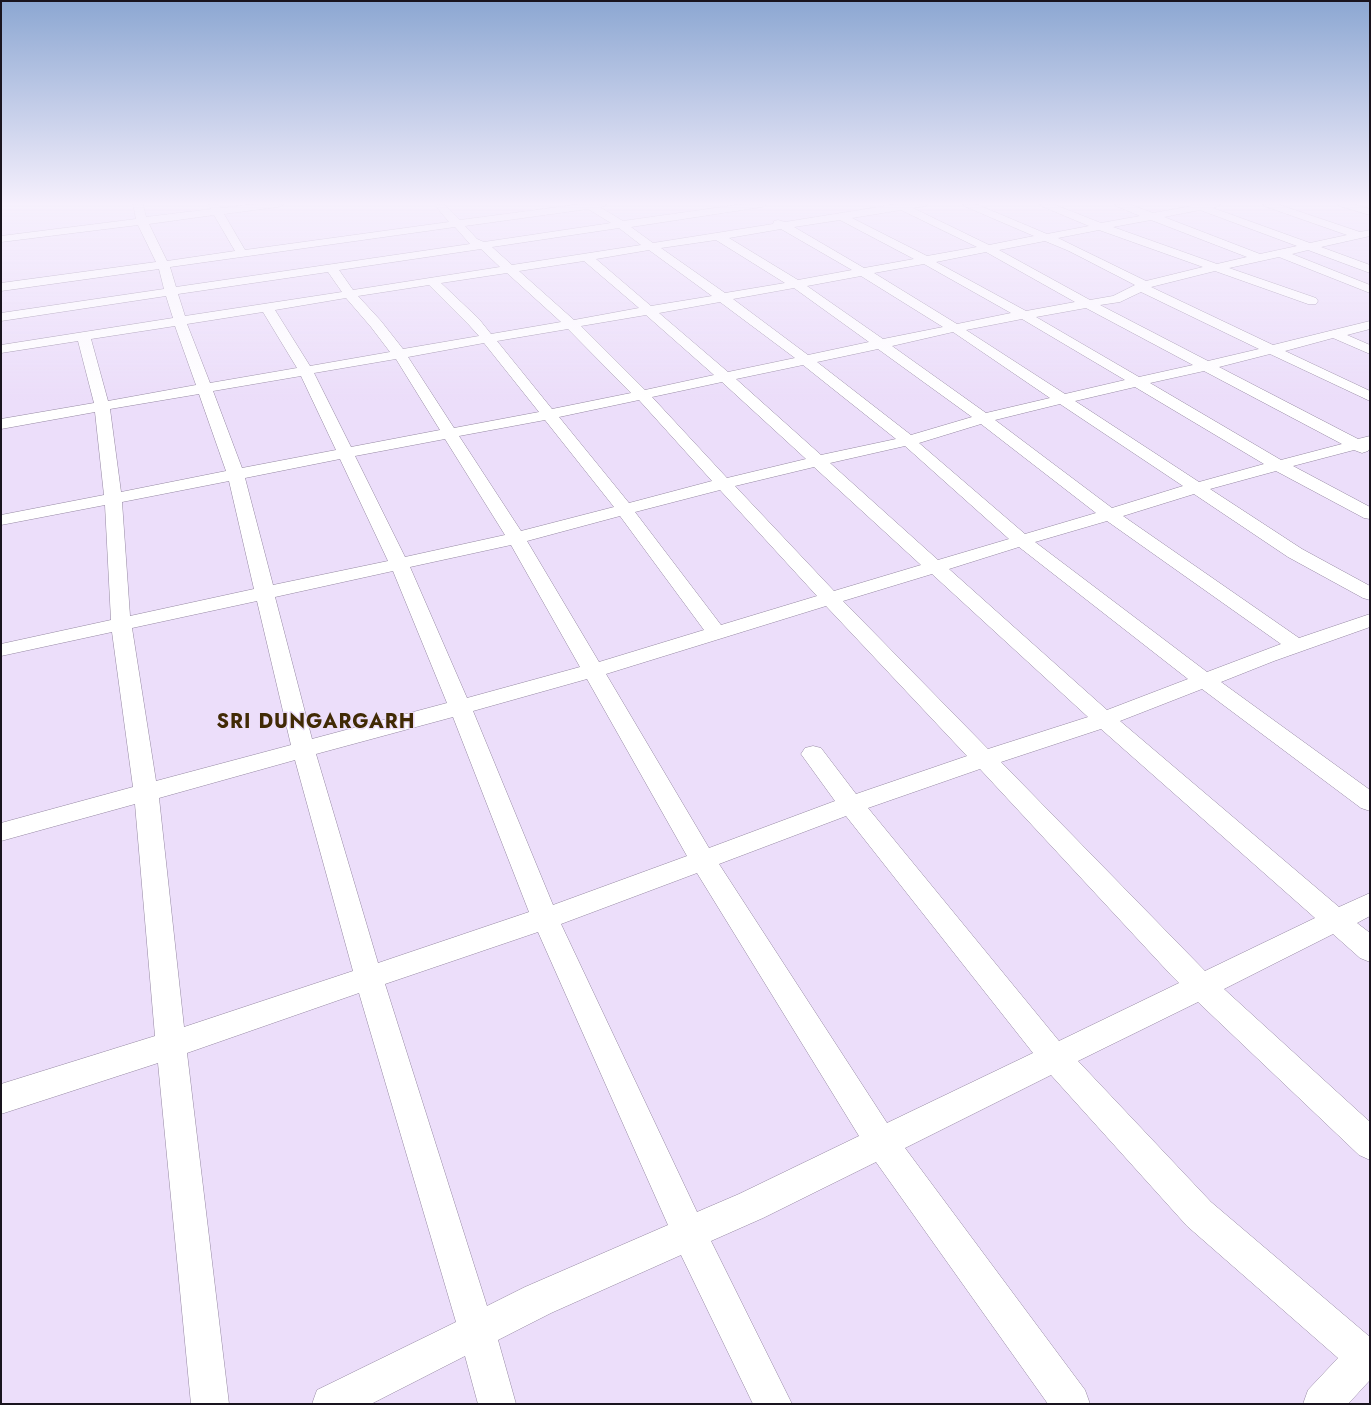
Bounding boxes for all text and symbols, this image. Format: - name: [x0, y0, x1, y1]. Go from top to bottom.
- district label: SRI DUNGARGARH: [217, 711, 415, 735]

